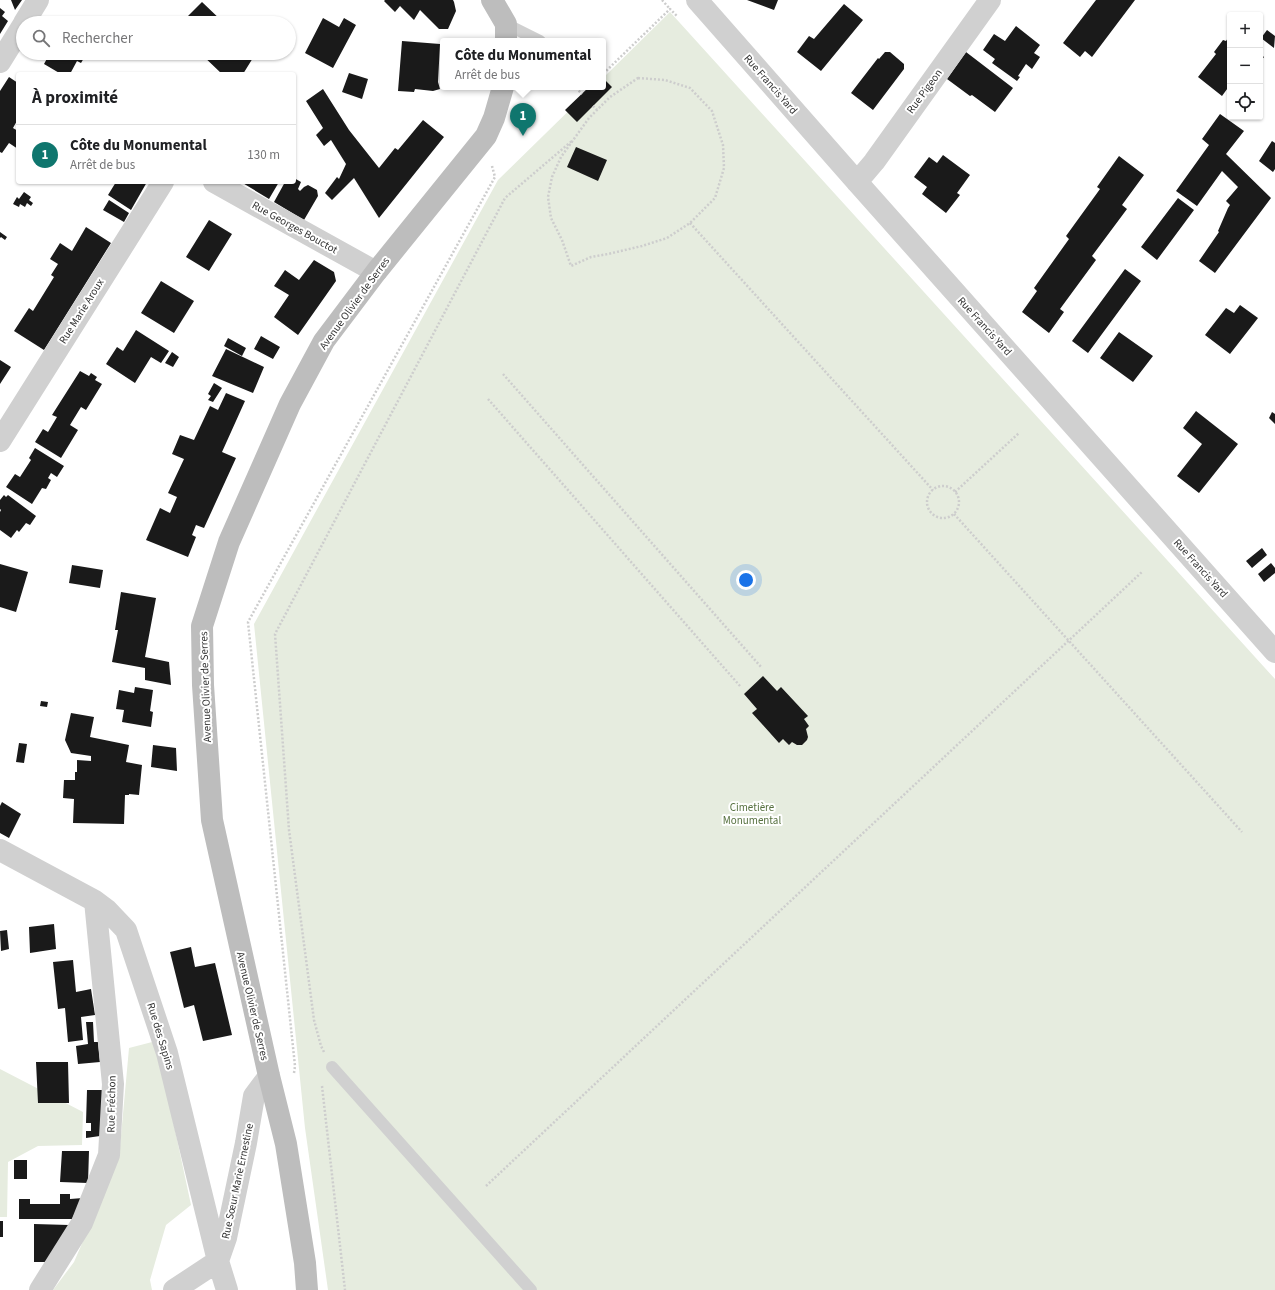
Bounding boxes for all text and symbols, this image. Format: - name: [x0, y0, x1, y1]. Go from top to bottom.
- map controls: [1227, 12, 1263, 120]
- button: +: [1227, 12, 1263, 48]
- search box: [16, 16, 296, 60]
- icon: search: [30, 27, 52, 49]
- text: Rechercher: [62, 28, 133, 49]
- popup: [440, 38, 606, 90]
- text: Côte du Monumental: [455, 45, 591, 66]
- button: −: [1227, 48, 1263, 84]
- street label: Rue Francis Yard: [740, 51, 801, 117]
- text: Arrêt de bus: [455, 66, 520, 84]
- street label: Rue Pigeon: [903, 66, 946, 117]
- button: locate: [1227, 84, 1263, 120]
- text: À proximité: [32, 86, 118, 110]
- pin: 1: [510, 103, 536, 136]
- text: Côte du Monumental: [70, 135, 207, 156]
- text: 1: [42, 146, 48, 164]
- text: 130 m: [247, 146, 280, 164]
- text: Arrêt de bus: [70, 156, 135, 174]
- street label: Rue Georges Bouctot: [249, 198, 341, 257]
- street label: Avenue Olivier de Serres: [316, 254, 393, 353]
- street label: Rue Marie Aroux: [55, 276, 107, 347]
- street label: Rue Francis Yard: [954, 294, 1015, 359]
- street label: Rue Francis Yard: [1170, 536, 1231, 601]
- your location: [736, 570, 756, 590]
- street label: Avenue Olivier de Serres: [196, 631, 215, 743]
- park label: Cimetière Monumental: [723, 800, 781, 828]
- street label: Avenue Olivier de Serres: [233, 950, 272, 1062]
- street label: Rue des Sapins: [143, 1001, 178, 1072]
- street label: Rue Fréchon: [104, 1075, 119, 1133]
- street label: Rue Sœur Marie Ernestine: [218, 1121, 257, 1240]

